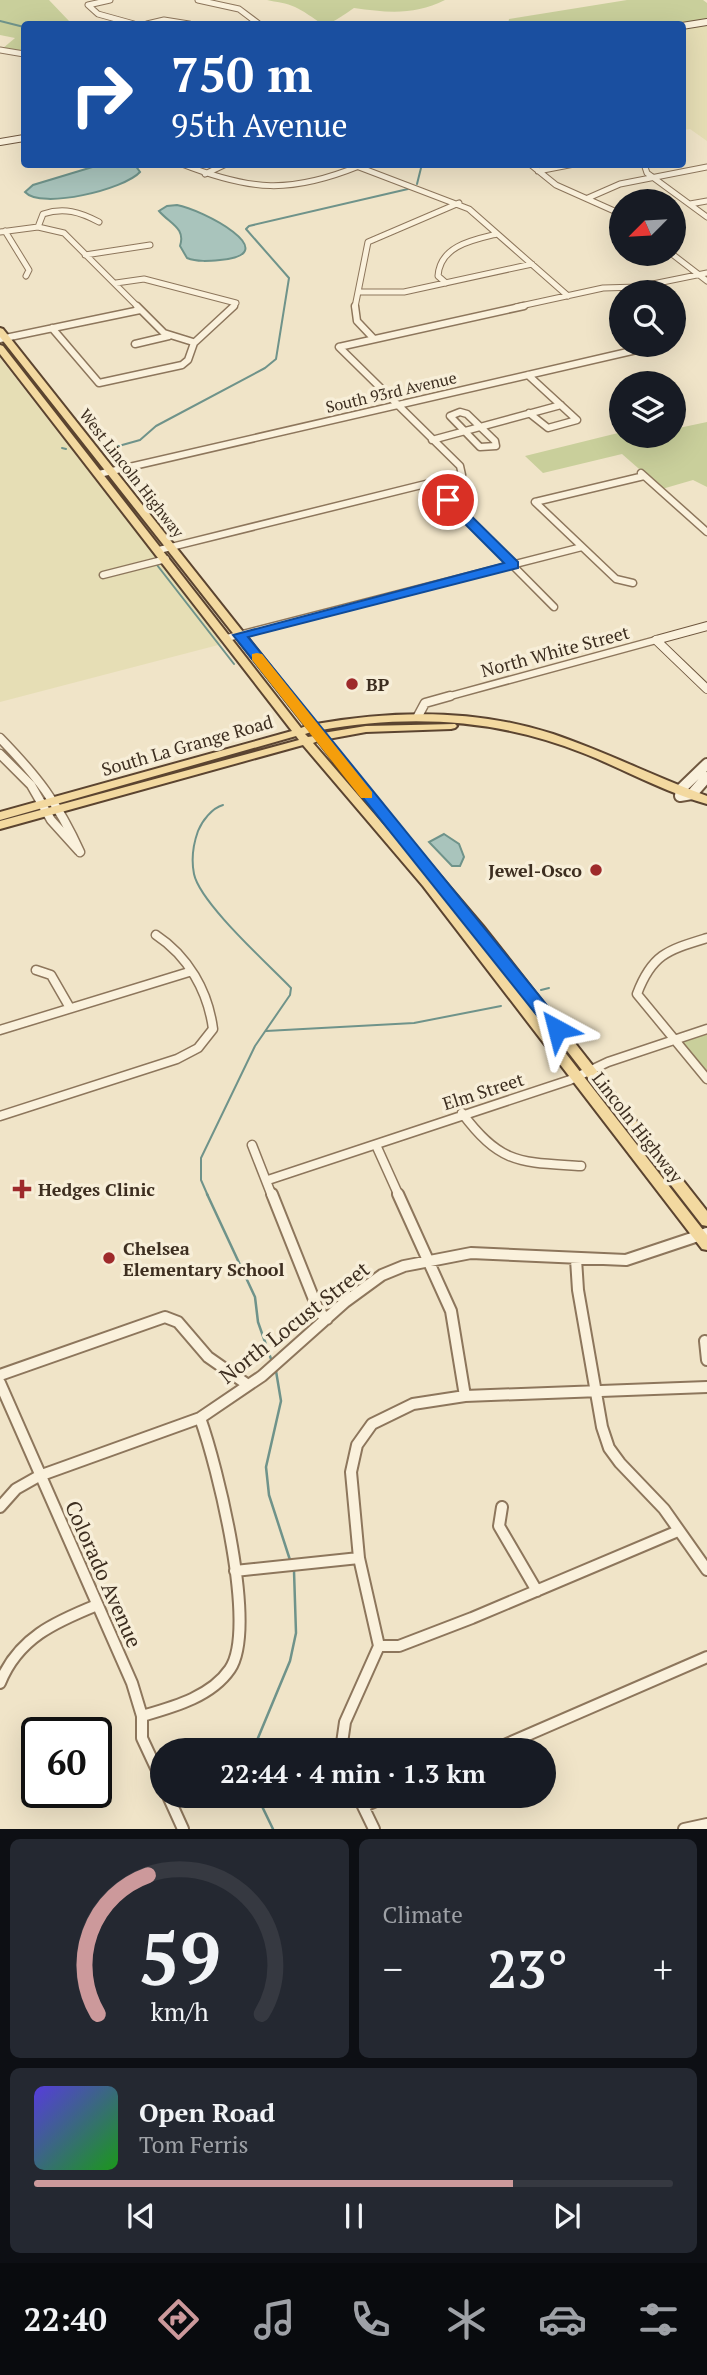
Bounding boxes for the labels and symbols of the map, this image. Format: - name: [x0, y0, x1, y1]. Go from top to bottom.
- north arrow: [609, 189, 686, 266]
- street label: South 93rd Avenue: [323, 366, 459, 418]
- street label: West Lincoln Highway: [75, 404, 190, 543]
- pin: [418, 470, 478, 530]
- street label: North White Street: [478, 620, 632, 682]
- place label: BP: [366, 672, 390, 696]
- marker: BP: [344, 676, 360, 692]
- street label: South La Grange Road: [99, 709, 275, 781]
- place label: Jewel-Osco: [488, 858, 582, 882]
- marker: Jewel-Osco: [588, 862, 604, 878]
- position arrow: [520, 992, 594, 1066]
- street label: Elm Street: [439, 1067, 527, 1115]
- street label: Lincoln Highway: [587, 1067, 689, 1188]
- place label: Hedges Clinic: [38, 1177, 155, 1201]
- marker: Hedges Clinic: [12, 1179, 32, 1199]
- place label: Chelsea Elementary School: [123, 1236, 285, 1281]
- marker: Chelsea Elementary School: [101, 1250, 117, 1266]
- street label: North Locust Street: [213, 1254, 375, 1389]
- street label: Colorado Avenue: [59, 1496, 149, 1652]
- speed limit sign: 60: [21, 1717, 112, 1808]

